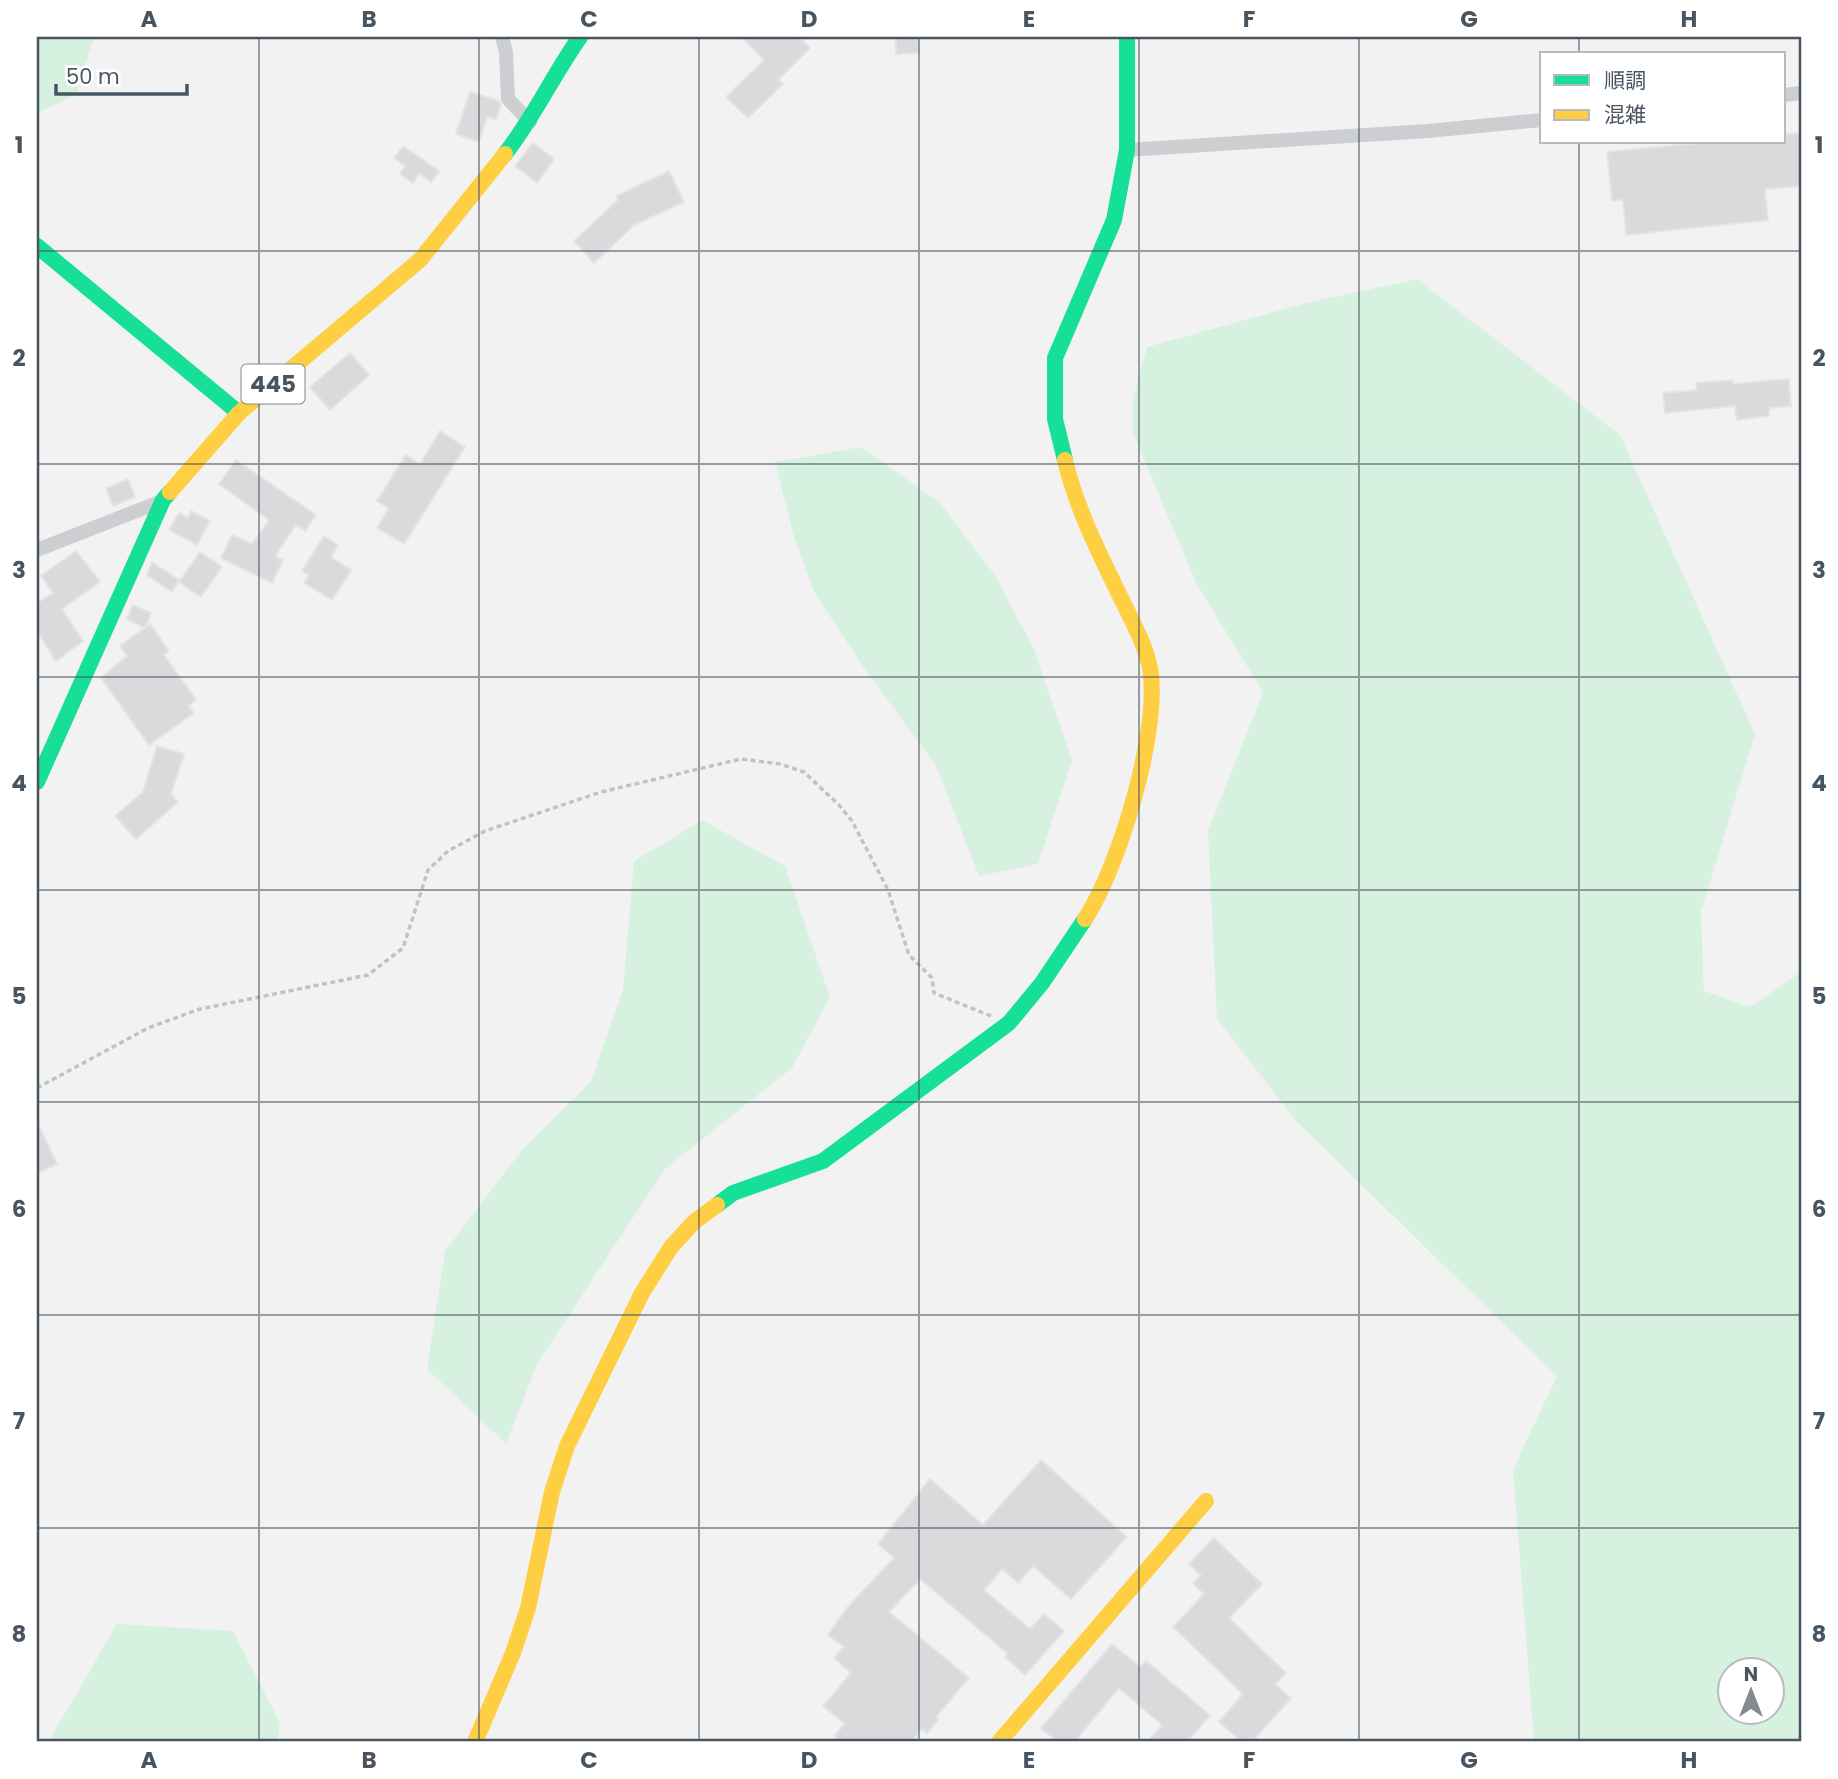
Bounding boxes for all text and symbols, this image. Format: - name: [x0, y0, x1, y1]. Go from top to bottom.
- text: A: [141, 3, 158, 35]
- text: B: [361, 3, 377, 35]
- text: C: [580, 3, 598, 35]
- text: D: [801, 3, 817, 35]
- text: E: [1023, 3, 1035, 35]
- text: F: [1243, 3, 1255, 35]
- text: G: [1460, 3, 1478, 35]
- text: H: [1681, 3, 1697, 35]
- scale bar: [56, 52, 187, 96]
- legend: [1540, 52, 1786, 144]
- text: 50 m: [66, 62, 120, 91]
- text: 順調: [1604, 66, 1646, 95]
- text: 混雑: [1604, 100, 1646, 129]
- text: 1: [15, 129, 23, 161]
- text: 1: [1815, 129, 1823, 161]
- text: 2: [12, 342, 26, 374]
- text: 2: [1812, 342, 1826, 374]
- road number: 445: [242, 364, 304, 404]
- text: 3: [12, 554, 26, 586]
- text: 3: [1812, 554, 1826, 586]
- text: 4: [11, 767, 27, 799]
- text: 4: [1811, 767, 1827, 799]
- text: 5: [12, 980, 26, 1012]
- text: 5: [1812, 980, 1826, 1012]
- text: 6: [12, 1193, 26, 1225]
- text: 6: [1812, 1193, 1826, 1225]
- text: 7: [13, 1405, 25, 1437]
- text: 7: [1813, 1405, 1825, 1437]
- text: 8: [12, 1618, 26, 1650]
- text: 8: [1812, 1618, 1826, 1650]
- north arrow: [1716, 1656, 1786, 1726]
- text: N: [1744, 1661, 1758, 1688]
- text: A: [141, 1744, 158, 1776]
- text: B: [361, 1744, 377, 1776]
- text: C: [580, 1744, 598, 1776]
- text: D: [801, 1744, 817, 1776]
- text: E: [1023, 1744, 1035, 1776]
- text: F: [1243, 1744, 1255, 1776]
- text: G: [1460, 1744, 1478, 1776]
- text: H: [1681, 1744, 1697, 1776]

